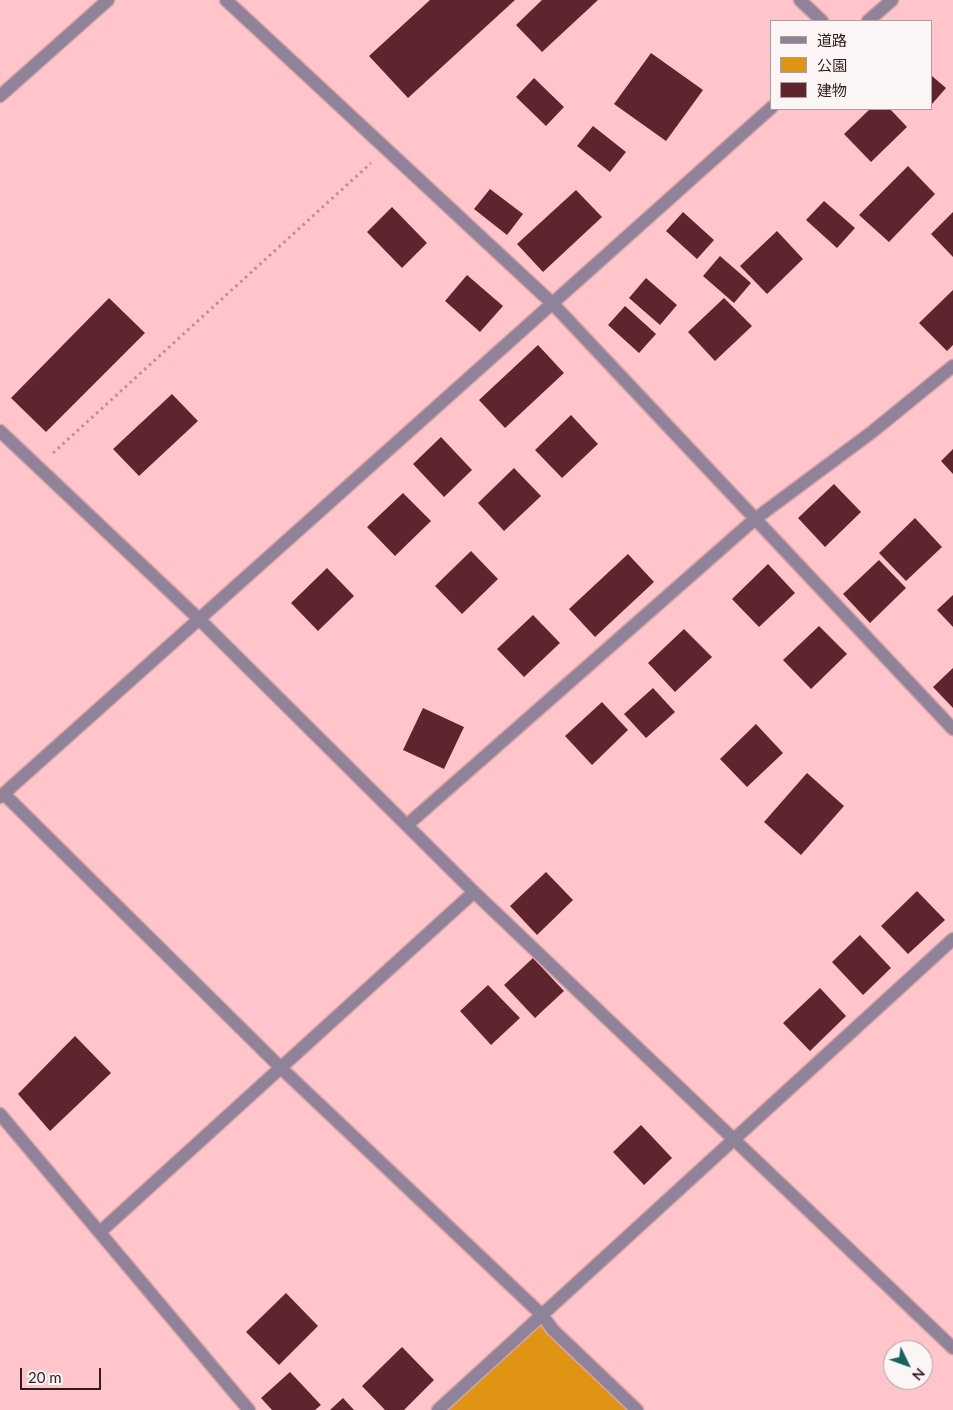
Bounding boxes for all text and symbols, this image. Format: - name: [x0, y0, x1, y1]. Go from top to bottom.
- legend: [770, 20, 933, 110]
- text: 道路: [817, 31, 847, 49]
- text: 公園: [817, 56, 847, 74]
- text: 建物: [817, 81, 847, 99]
- north arrow: [883, 1340, 933, 1390]
- scale bar: [22, 1358, 104, 1390]
- text: N: [909, 1365, 929, 1384]
- text: 20 m: [28, 1368, 62, 1386]

